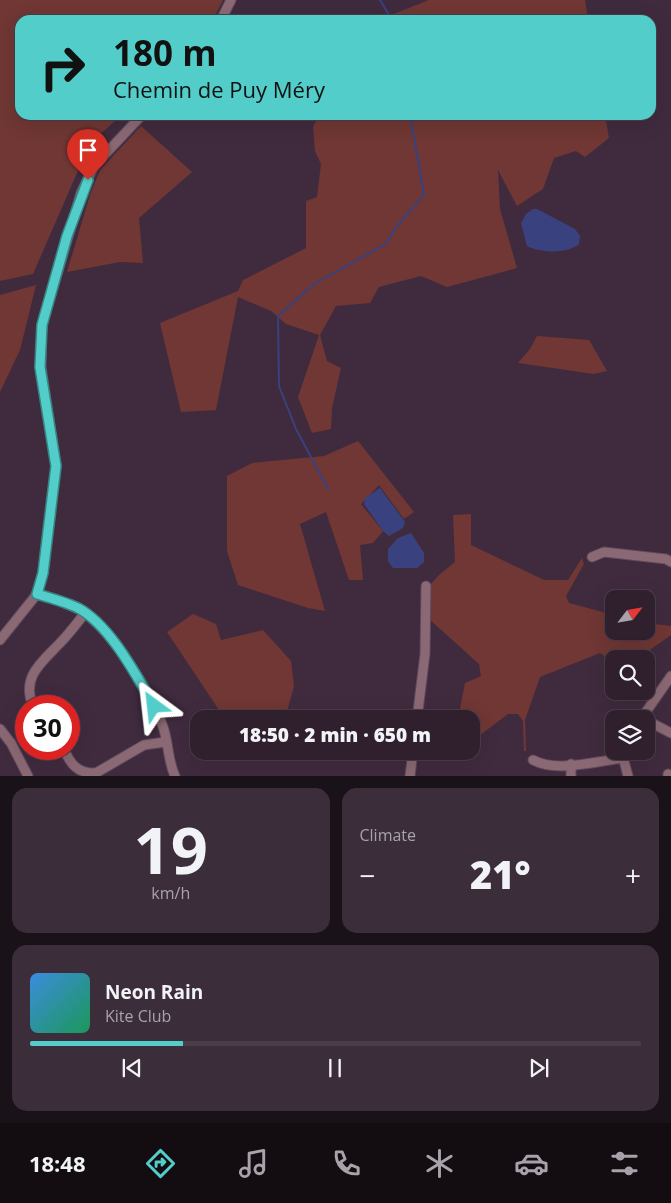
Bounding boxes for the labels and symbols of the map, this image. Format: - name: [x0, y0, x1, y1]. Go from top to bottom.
- pin: [67, 129, 109, 180]
- north arrow: [605, 590, 655, 640]
- position arrow: [127, 679, 179, 731]
- speed limit sign: 30: [15, 695, 80, 760]

